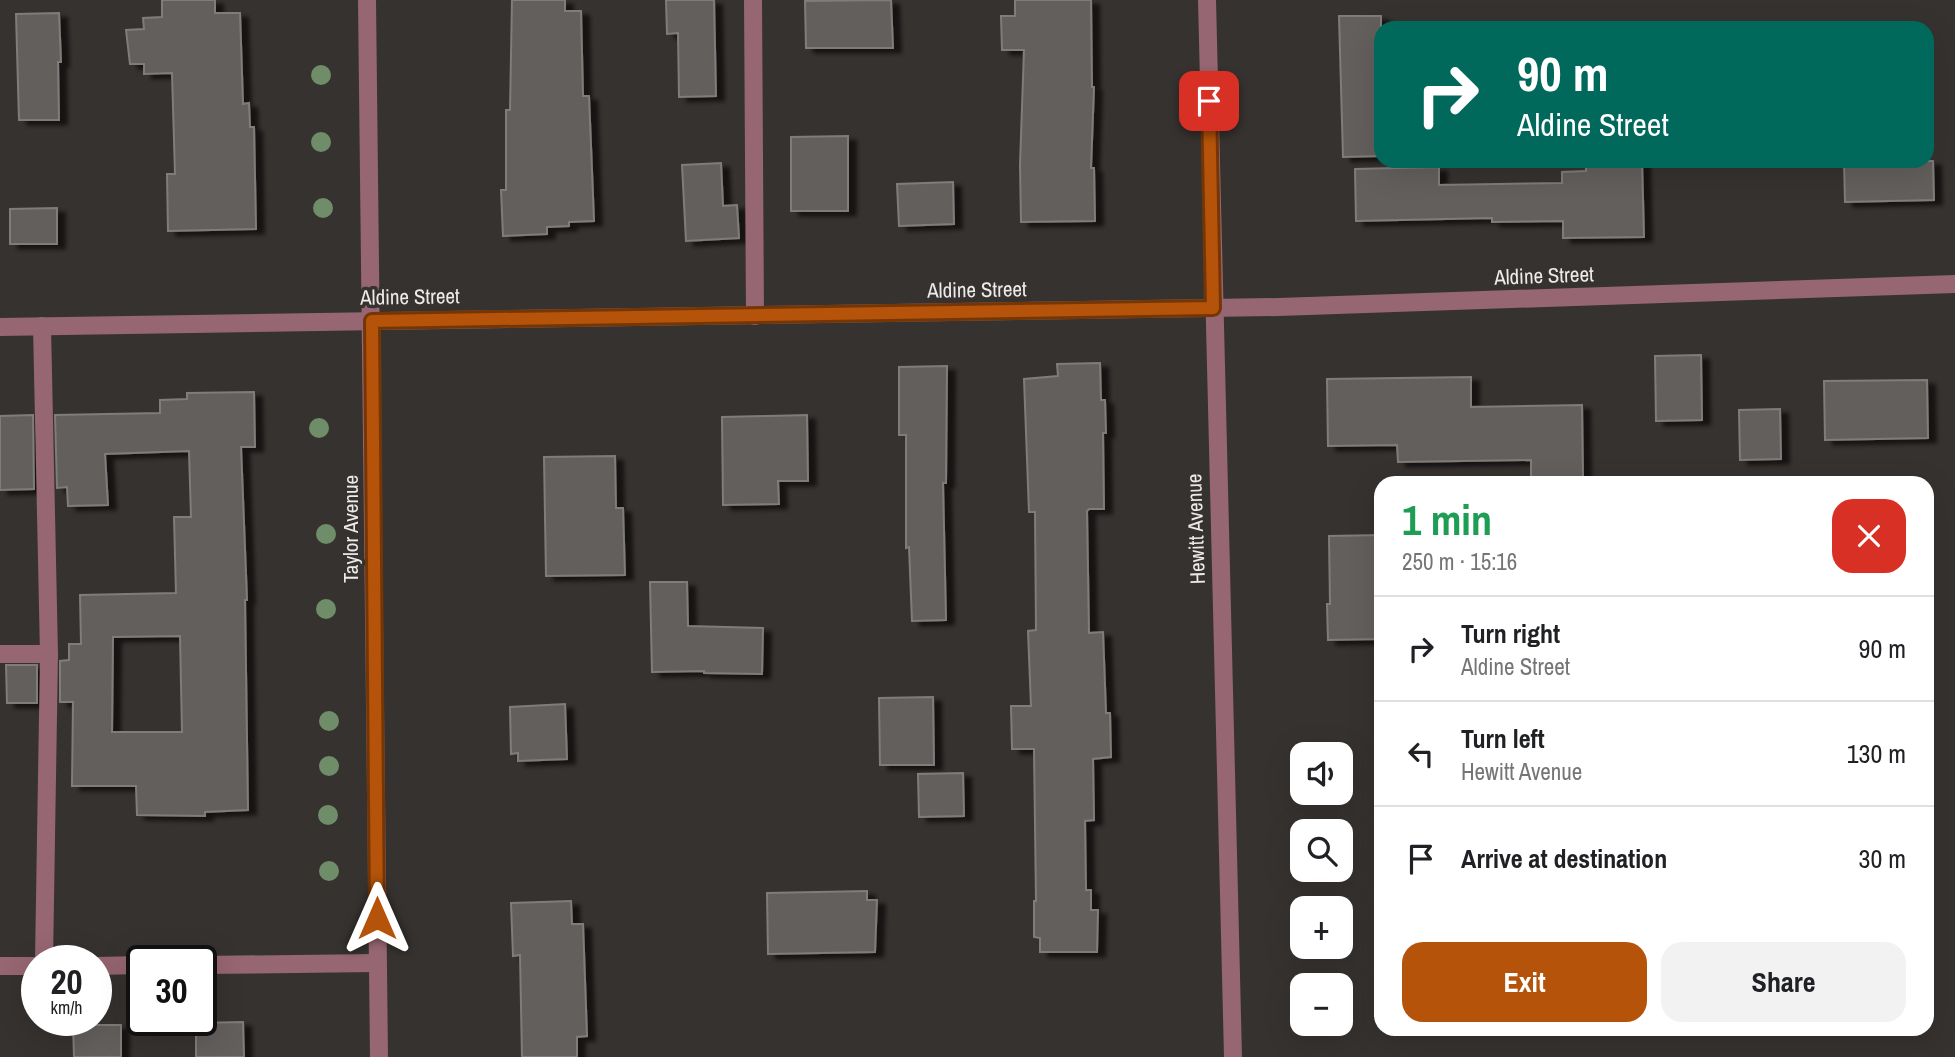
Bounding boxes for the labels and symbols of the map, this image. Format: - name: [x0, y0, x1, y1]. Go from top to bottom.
- pin: [1179, 71, 1239, 131]
- street label: Aldine Street: [1493, 259, 1594, 292]
- street label: Aldine Street: [926, 274, 1027, 305]
- street label: Aldine Street: [359, 281, 460, 312]
- street label: Hewitt Avenue: [1179, 473, 1212, 585]
- street label: Taylor Avenue: [336, 475, 365, 583]
- position arrow: [340, 881, 414, 955]
- speed limit sign: 30: [126, 945, 217, 1036]

